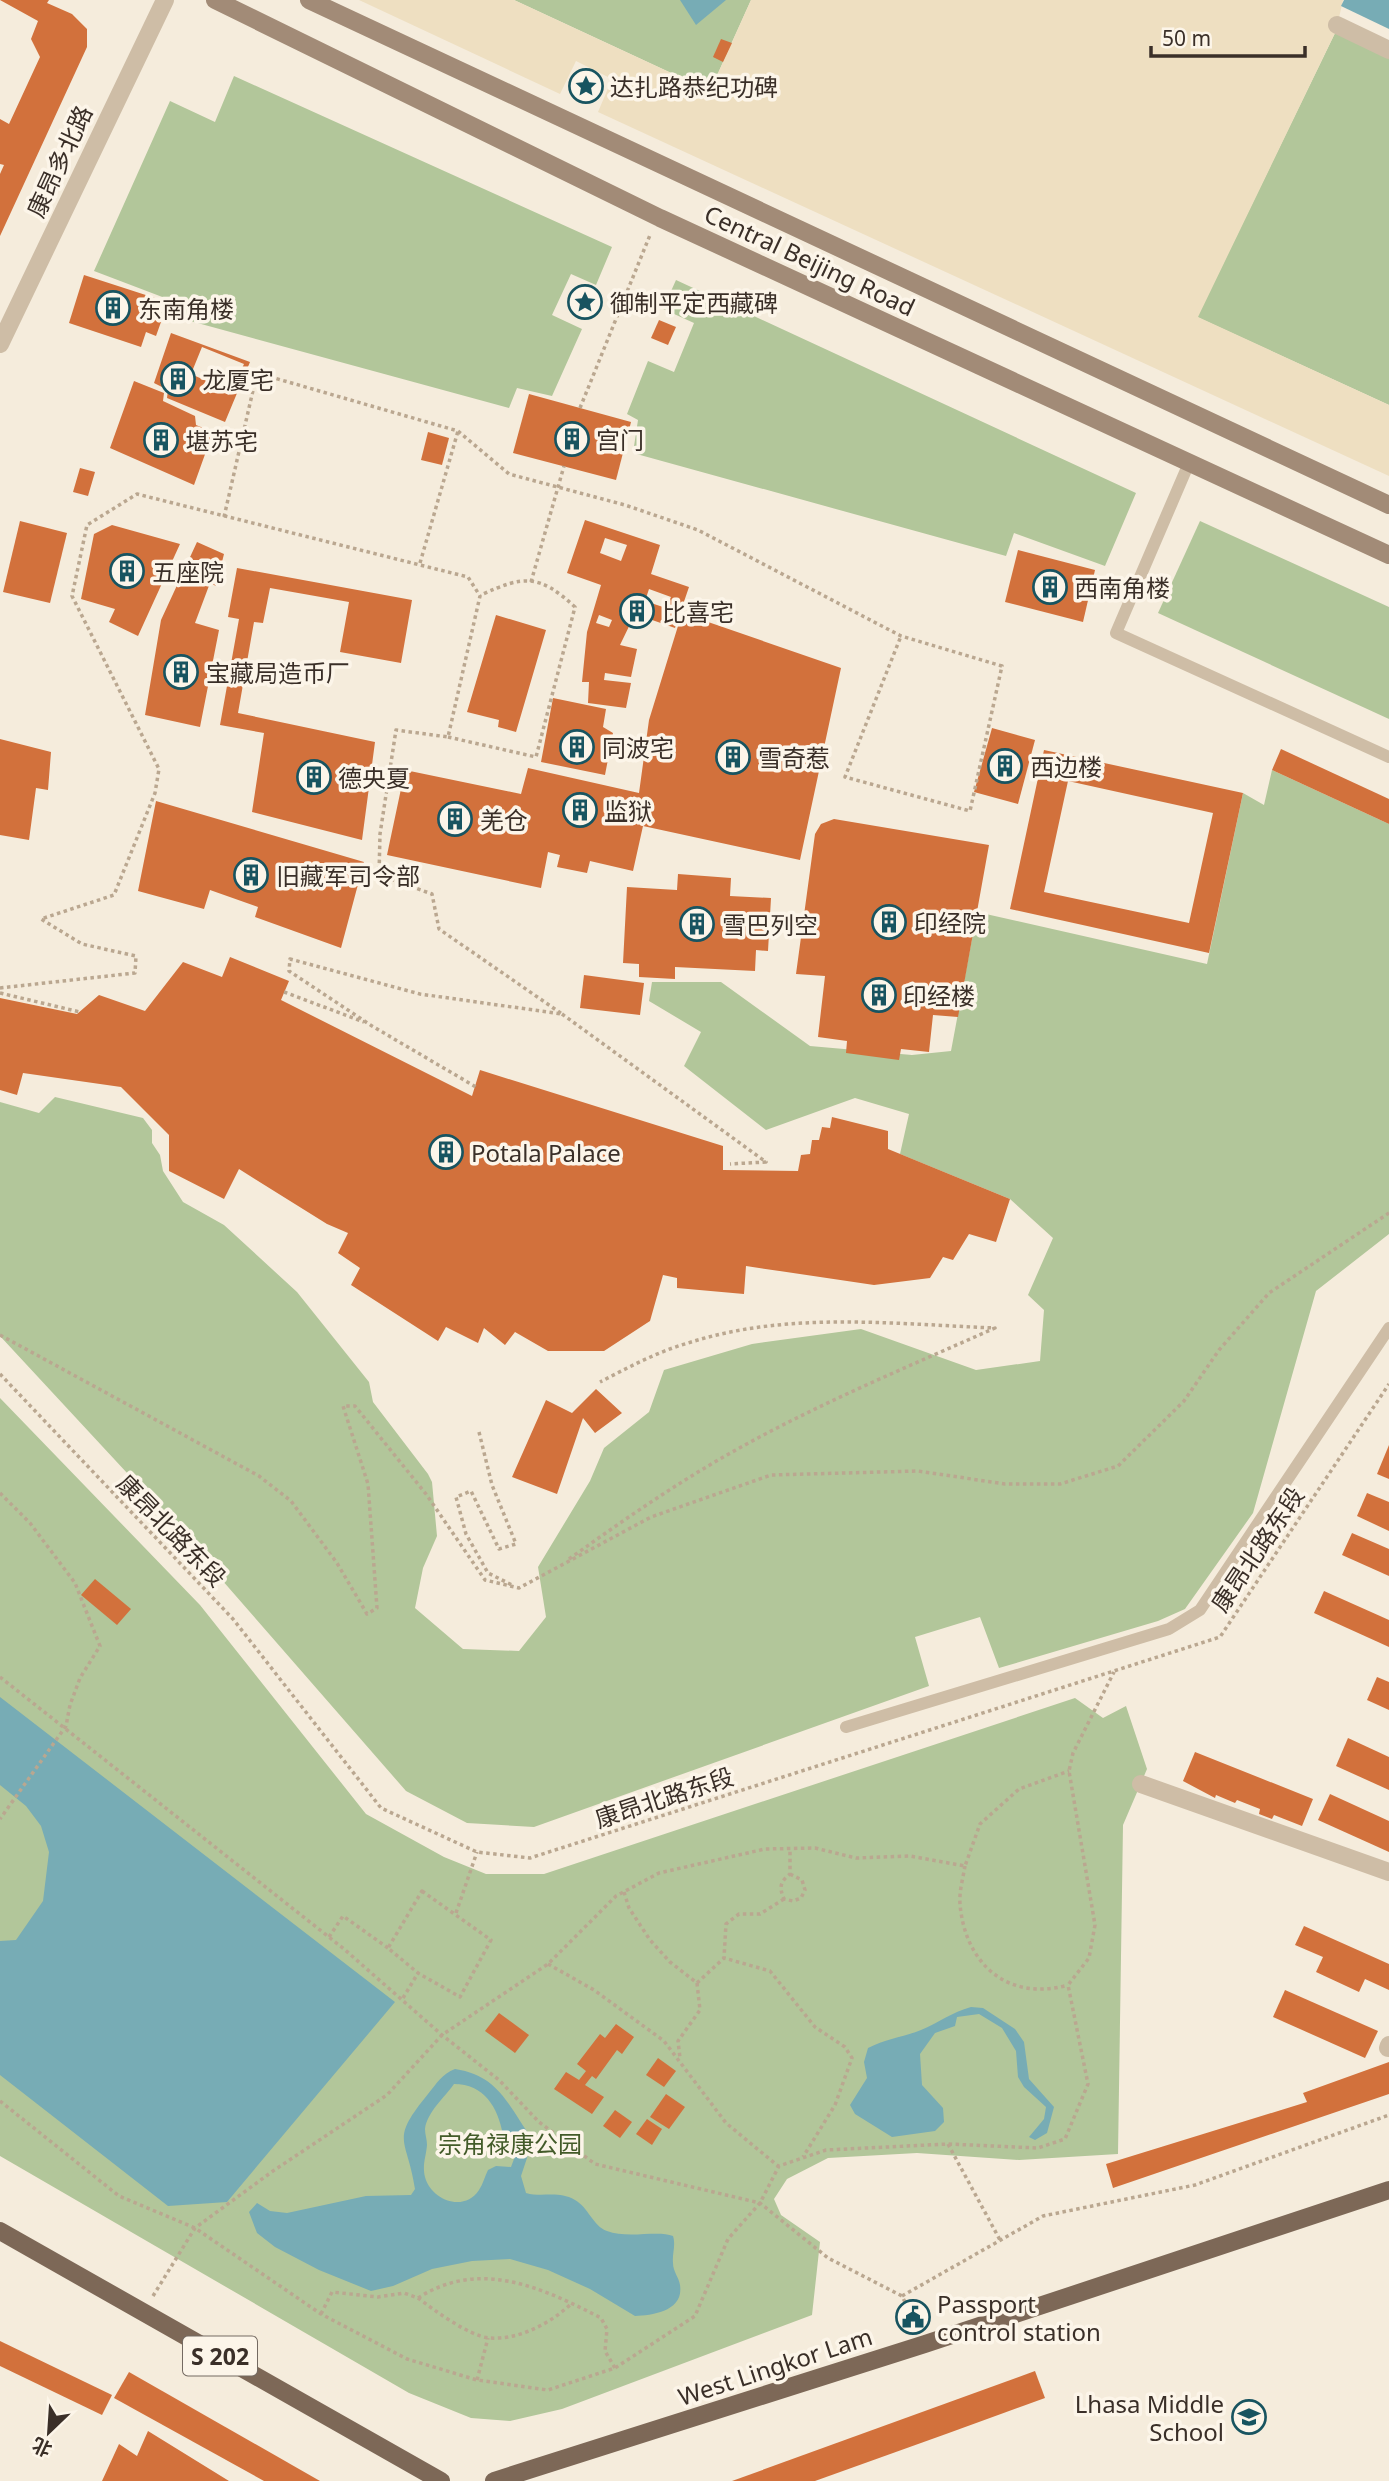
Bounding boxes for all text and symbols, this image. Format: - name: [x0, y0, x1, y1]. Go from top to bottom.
- scale bar: [1151, 14, 1305, 58]
- text: 50 m: [1162, 24, 1211, 52]
- place icon: 达扎路恭纪功碑: [567, 67, 605, 105]
- place label: 达扎路恭纪功碑: [610, 70, 778, 103]
- street label: 康昂多北路: [19, 100, 99, 222]
- street label: Central Beijing Road: [699, 197, 921, 323]
- place icon: 御制平定西藏碑: [566, 283, 604, 321]
- place label: 御制平定西藏碑: [610, 286, 778, 319]
- building icon: 东南角楼: [94, 289, 132, 327]
- place label: 东南角楼: [138, 292, 234, 325]
- building icon: 龙厦宅: [159, 360, 197, 398]
- place label: 龙厦宅: [202, 363, 274, 396]
- building icon: 宫门: [553, 420, 591, 458]
- building icon: 堪苏宅: [142, 421, 180, 459]
- place label: 宫门: [596, 423, 644, 456]
- place label: 堪苏宅: [186, 424, 258, 457]
- building icon: 五座院: [108, 552, 146, 590]
- place label: 五座院: [152, 555, 224, 588]
- building icon: 西南角楼: [1031, 568, 1069, 606]
- place label: 西南角楼: [1074, 571, 1170, 604]
- building icon: 比喜宅: [618, 592, 656, 630]
- place label: 比喜宅: [662, 595, 734, 628]
- building icon: 宝藏局造币厂: [162, 653, 200, 691]
- place label: 宝藏局造币厂: [206, 656, 350, 689]
- building icon: 同波宅: [558, 728, 596, 766]
- place label: 同波宅: [602, 731, 674, 764]
- building icon: 雪奇惹: [714, 738, 752, 776]
- place label: 雪奇惹: [758, 741, 830, 774]
- building icon: 西边楼: [986, 747, 1024, 785]
- place label: 西边楼: [1030, 750, 1102, 783]
- building icon: 德央夏: [295, 758, 333, 796]
- place label: 德央夏: [338, 761, 410, 794]
- building icon: 监狱: [561, 791, 599, 829]
- place label: 监狱: [604, 794, 652, 827]
- building icon: 羌仓: [436, 800, 474, 838]
- place label: 羌仓: [480, 803, 528, 836]
- building icon: 旧藏军司令部: [232, 856, 270, 894]
- place label: 旧藏军司令部: [276, 859, 420, 892]
- building icon: 印经院: [870, 903, 908, 941]
- building icon: 雪巴列空: [678, 905, 716, 943]
- place label: 印经院: [914, 906, 986, 939]
- place label: 雪巴列空: [722, 908, 818, 941]
- building icon: 印经楼: [860, 976, 898, 1014]
- place label: 印经楼: [903, 979, 975, 1012]
- building icon: Potala Palace: [427, 1133, 465, 1171]
- place label: Potala Palace: [471, 1136, 621, 1169]
- street label: 康昂北路东段: [110, 1467, 234, 1593]
- street label: 康昂北路东段: [1203, 1480, 1311, 1618]
- street label: 康昂北路东段: [590, 1759, 738, 1835]
- park label: 宗角禄康公园: [438, 2127, 582, 2160]
- place label: Passport control station: [937, 2287, 1101, 2348]
- public building icon: Passport control station: [894, 2298, 932, 2336]
- street label: West Lingkor Lam: [674, 2319, 876, 2413]
- road number: S 202: [183, 2336, 257, 2376]
- place label: Lhasa Middle School: [1075, 2387, 1224, 2448]
- north arrow: [14, 2397, 84, 2467]
- school or university icon: Lhasa Middle School: [1230, 2398, 1268, 2436]
- text: 北: [28, 2432, 56, 2463]

